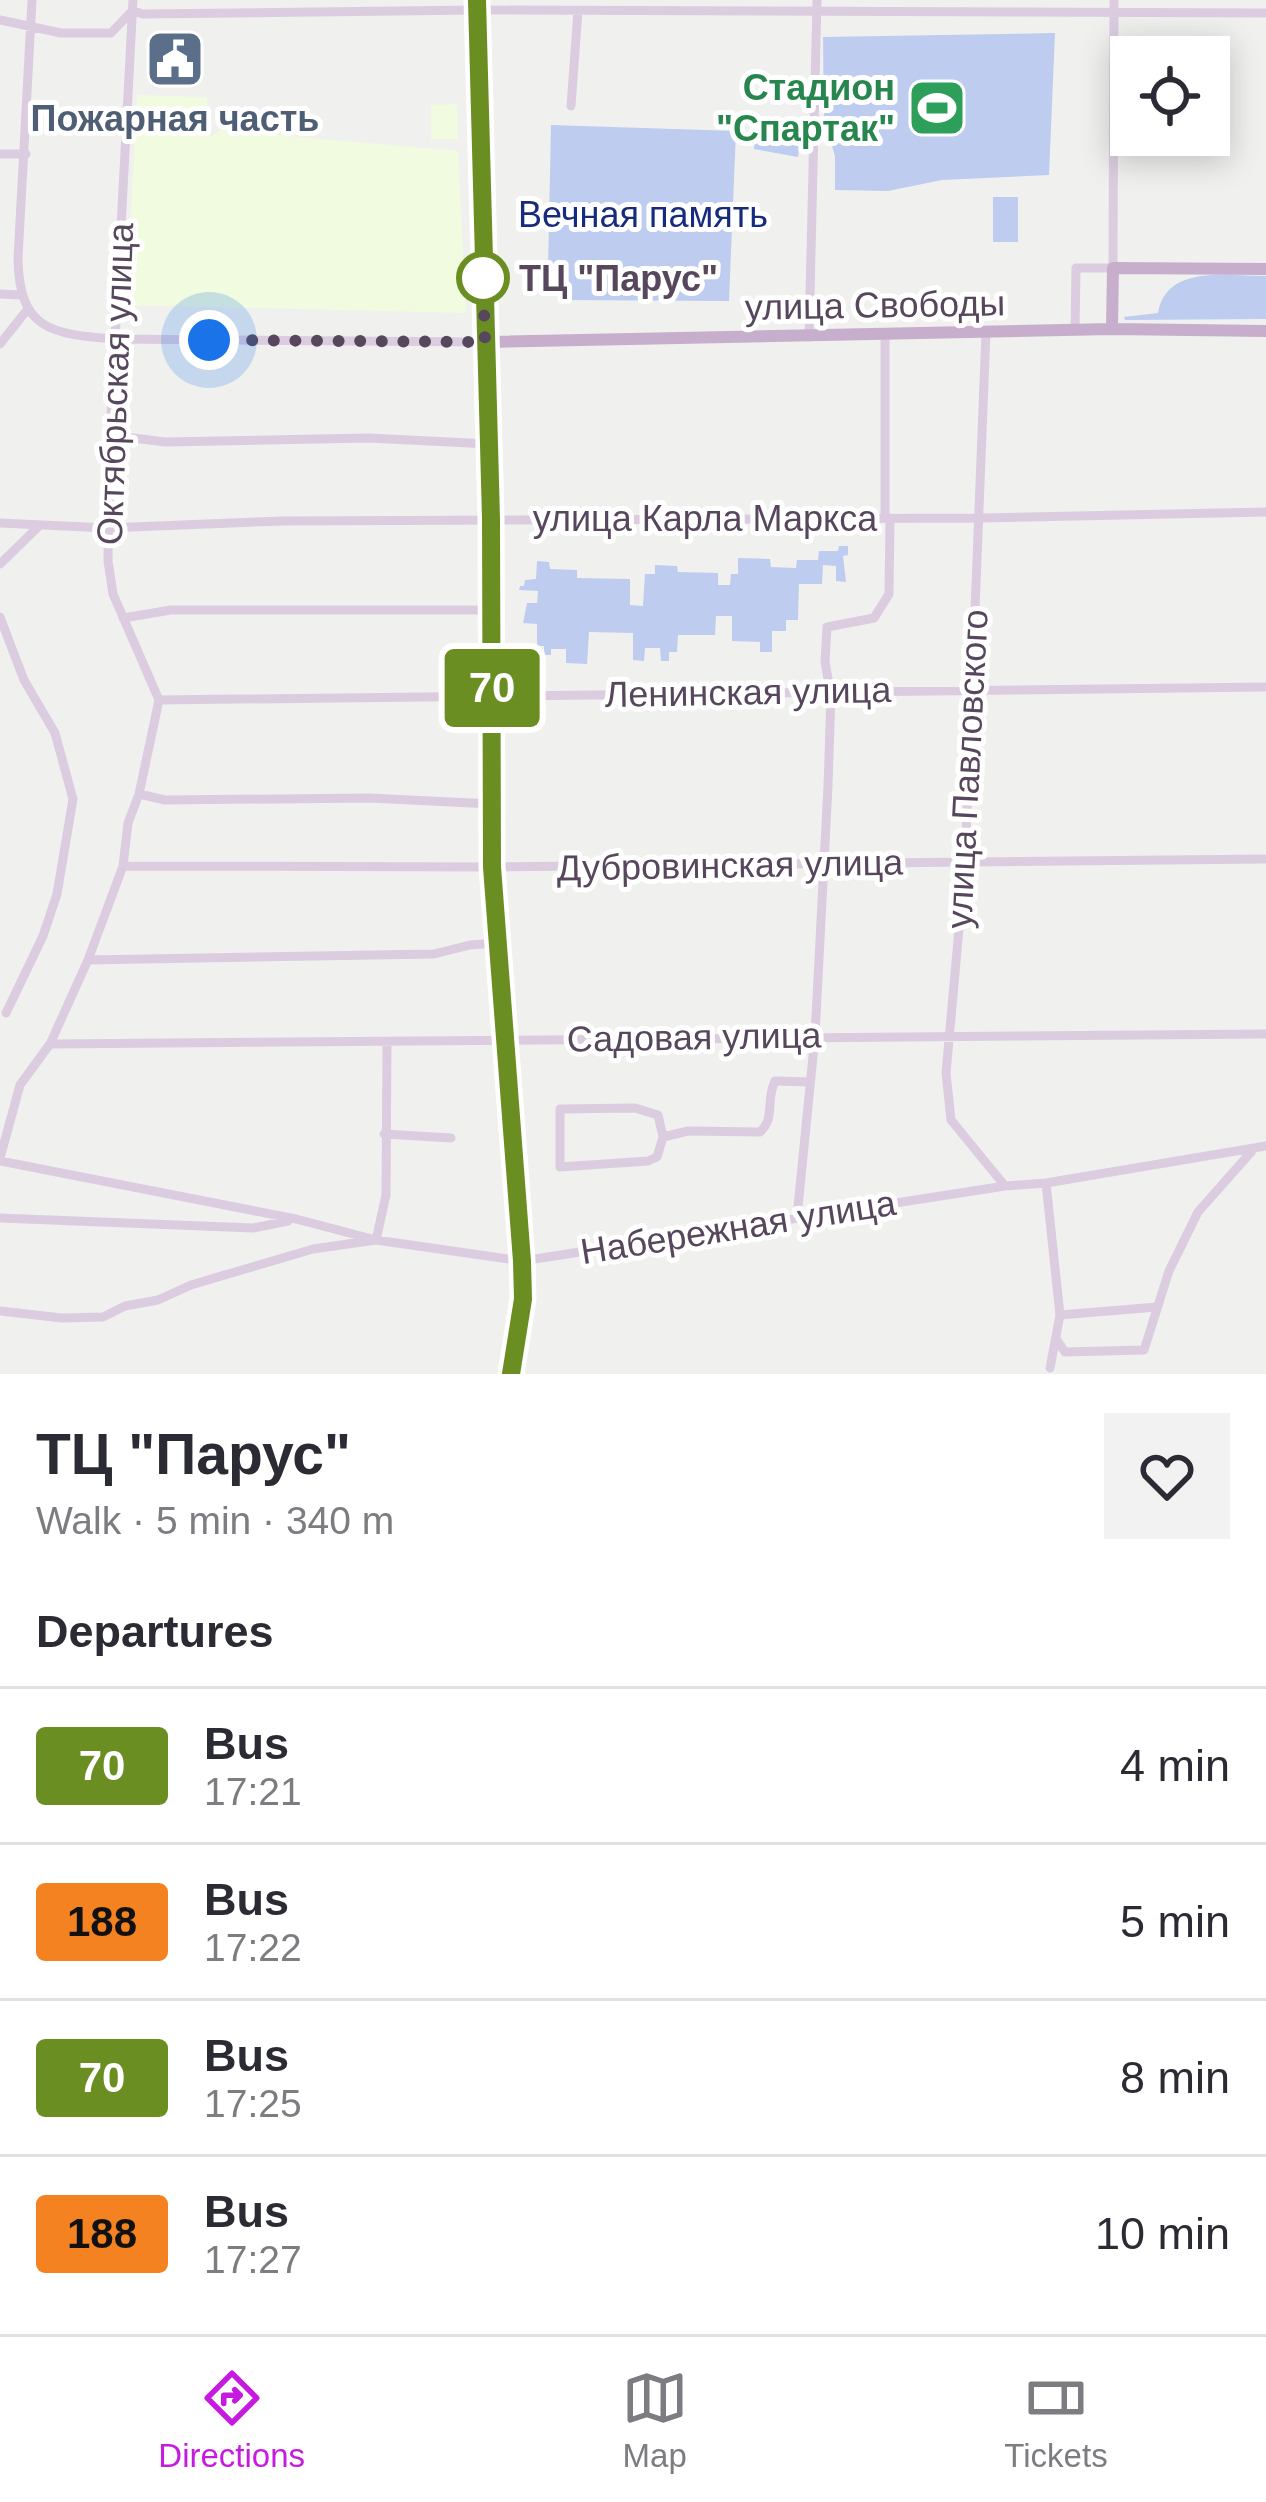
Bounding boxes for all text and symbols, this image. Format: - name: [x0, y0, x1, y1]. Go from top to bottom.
- public building icon: Пожарная часть: [144, 28, 206, 90]
- map controls: [1110, 36, 1230, 156]
- button: locate: [1110, 36, 1230, 156]
- place label: Стадион "Спартак": [716, 67, 895, 149]
- sports icon: Стадион "Спартак": [906, 77, 968, 139]
- place label: Пожарная часть: [31, 98, 319, 139]
- park label: Вечная память: [518, 194, 768, 235]
- street label: Октябрьская улица: [89, 221, 141, 546]
- marker: ТЦ "Парус": [458, 253, 508, 303]
- place label: ТЦ "Парус": [519, 258, 718, 299]
- street label: улица Свободы: [744, 282, 1006, 328]
- your location: [179, 310, 239, 370]
- street label: улица Карла Маркса: [533, 498, 878, 539]
- street label: улица Павловского: [938, 608, 996, 930]
- line badge: 70: [438, 649, 546, 727]
- text: 70: [469, 664, 515, 711]
- street label: Ленинская улица: [604, 669, 893, 715]
- street label: Дубровинская улица: [556, 841, 904, 889]
- street label: Садовая улица: [566, 1014, 823, 1060]
- street label: Набережная улица: [578, 1182, 899, 1272]
- button: heart: [1104, 1413, 1230, 1539]
- text: ТЦ "Парус": [36, 1422, 351, 1486]
- text: Walk · 5 min · 340 m: [36, 1499, 394, 1542]
- text: Departures: [36, 1606, 274, 1657]
- text: Bus: [204, 1718, 289, 1769]
- text: 4 min: [1120, 1740, 1230, 1791]
- text: 70: [79, 1742, 125, 1789]
- text: 17:21: [204, 1770, 302, 1813]
- text: Bus: [204, 1874, 289, 1925]
- text: 5 min: [1120, 1896, 1230, 1947]
- text: 188: [67, 1898, 137, 1945]
- text: 17:22: [204, 1926, 302, 1969]
- text: Bus: [204, 2030, 289, 2081]
- text: 8 min: [1120, 2052, 1230, 2103]
- text: 70: [79, 2054, 125, 2101]
- text: 17:25: [204, 2082, 302, 2125]
- text: Bus: [204, 2186, 289, 2237]
- text: 10 min: [1095, 2208, 1230, 2259]
- text: 188: [67, 2210, 137, 2257]
- text: 17:27: [204, 2238, 302, 2281]
- tab: Directions: [158, 2365, 305, 2475]
- tab: Map: [622, 2365, 688, 2475]
- tab: Tickets: [1004, 2365, 1108, 2475]

